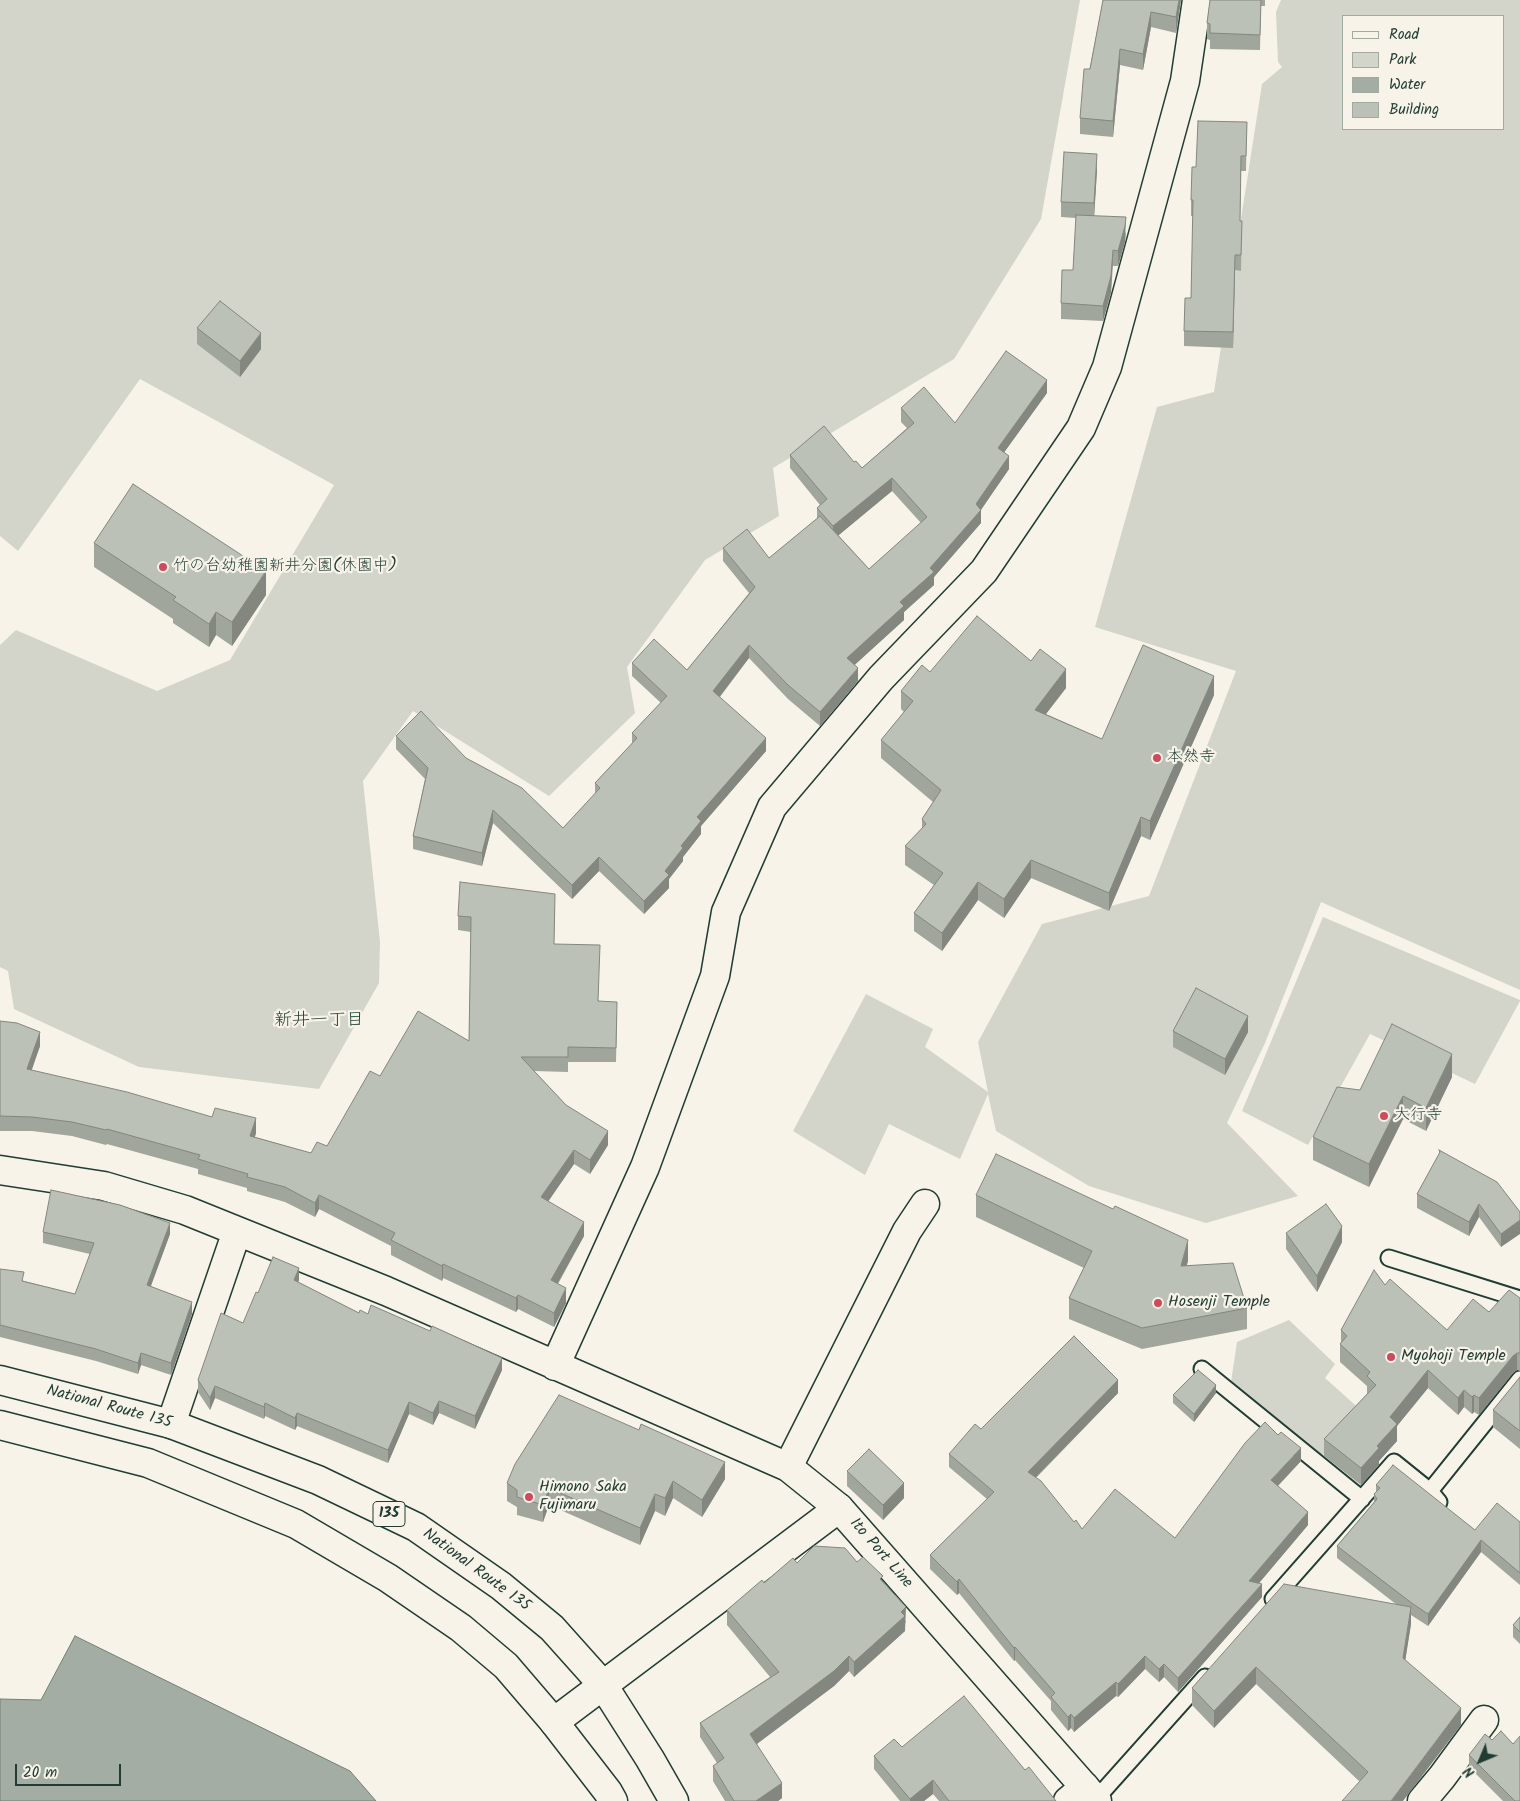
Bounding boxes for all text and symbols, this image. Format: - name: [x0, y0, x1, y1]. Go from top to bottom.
- legend: [1342, 15, 1505, 130]
- text: Road: [1389, 23, 1419, 47]
- text: Park: [1389, 48, 1416, 72]
- text: Water: [1389, 73, 1425, 97]
- text: Building: [1389, 98, 1439, 122]
- place label: 竹の台幼稚園新井分園(休園中): [173, 557, 397, 577]
- marker: 竹の台幼稚園新井分園(休園中): [157, 561, 169, 573]
- place label: 本然寺: [1167, 748, 1215, 768]
- marker: 本然寺: [1151, 752, 1163, 764]
- district label: 新井一丁目: [274, 1011, 364, 1033]
- place label: 大行寺: [1394, 1106, 1442, 1126]
- marker: 大行寺: [1378, 1110, 1390, 1122]
- place label: Hosenji Temple: [1168, 1293, 1270, 1313]
- marker: Hosenji Temple: [1152, 1297, 1164, 1309]
- place label: Myohoji Temple: [1401, 1347, 1506, 1367]
- marker: Myohoji Temple: [1385, 1351, 1397, 1363]
- street label: National Route 135: [44, 1382, 174, 1434]
- place label: Himono Saka Fujimaru: [539, 1478, 627, 1516]
- marker: Himono Saka Fujimaru: [523, 1491, 535, 1503]
- road number: 135: [373, 1502, 405, 1526]
- street label: Ito Port Line: [844, 1515, 916, 1593]
- street label: National Route 135: [418, 1525, 534, 1617]
- north arrow: [1455, 1736, 1505, 1786]
- scale bar: [18, 1754, 124, 1786]
- text: 20 m: [23, 1761, 57, 1785]
- text: N: [1458, 1761, 1480, 1783]

